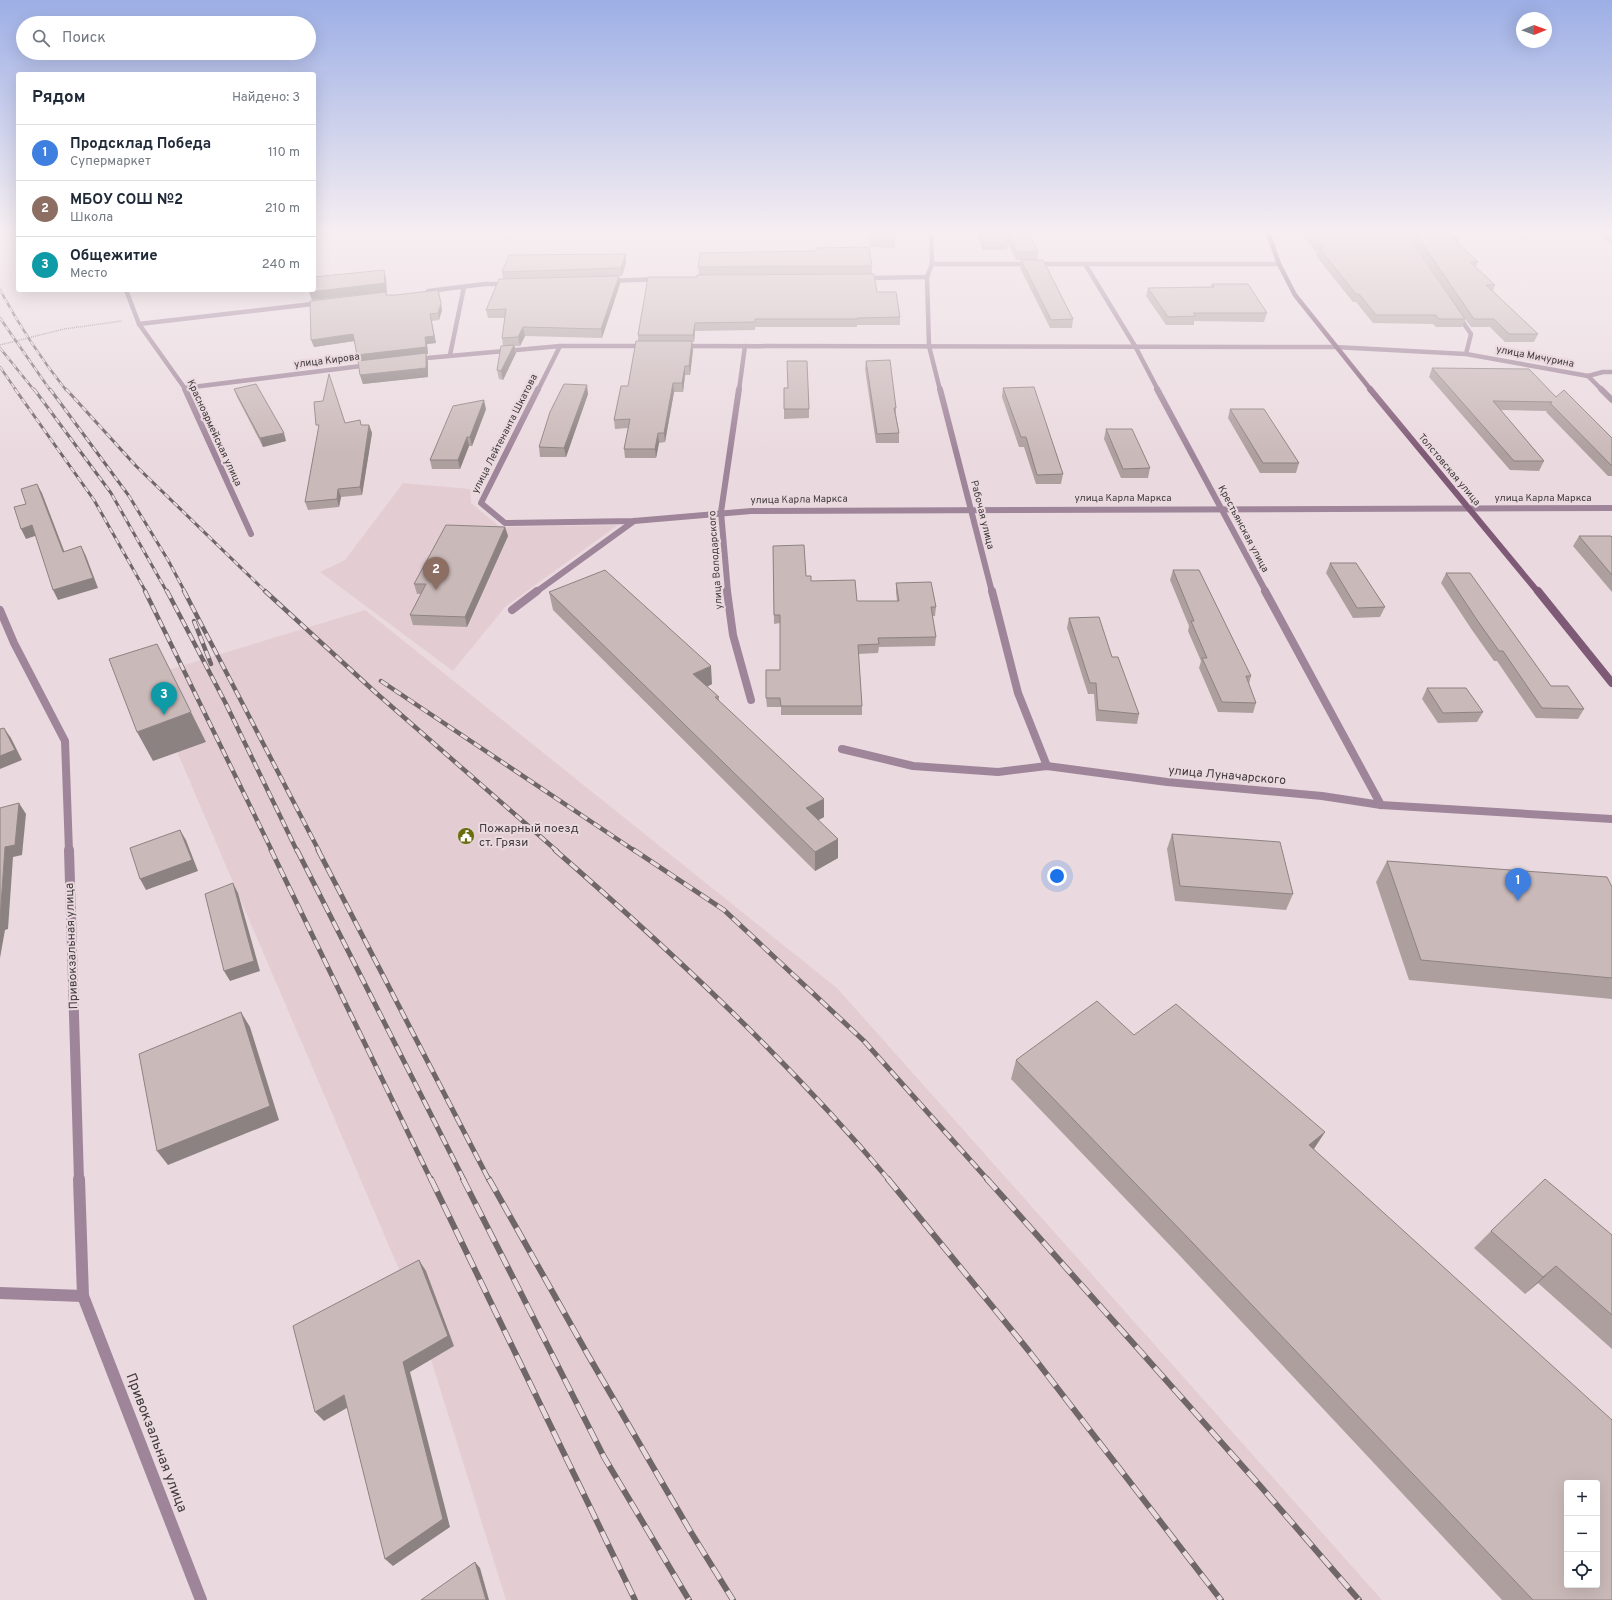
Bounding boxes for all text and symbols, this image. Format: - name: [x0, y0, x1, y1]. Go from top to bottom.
- north arrow: [1516, 12, 1552, 48]
- search box: [16, 16, 316, 60]
- icon: search: [30, 27, 52, 49]
- text: Поиск: [62, 29, 106, 48]
- text: Рядом: [32, 87, 85, 109]
- text: Найдено: 3: [232, 90, 300, 106]
- text: Продсклад Победа: [70, 135, 211, 154]
- text: 1: [42, 145, 48, 161]
- text: 110 m: [268, 145, 300, 161]
- text: Супермаркет: [70, 154, 151, 170]
- text: МБОУ СОШ №2: [70, 191, 183, 210]
- text: 2: [41, 201, 49, 217]
- text: 210 m: [265, 201, 300, 217]
- text: Школа: [70, 210, 113, 226]
- text: Общежитие: [70, 247, 158, 266]
- text: 3: [41, 257, 49, 273]
- text: 240 m: [262, 257, 300, 273]
- text: Место: [70, 266, 107, 282]
- street label: улица Мичурина: [1495, 343, 1575, 371]
- street label: улица Кирова: [293, 351, 361, 371]
- street label: улица Лейтенанта Шкатова: [469, 372, 541, 496]
- street label: Красноармейская улица: [184, 378, 244, 488]
- street label: Толстовская улица: [1415, 431, 1483, 509]
- street label: Рабочая улица: [967, 479, 997, 551]
- street label: Крестьянская улица: [1215, 483, 1271, 575]
- street label: улица Карла Маркса: [1074, 492, 1172, 505]
- street label: улица Карла Маркса: [1494, 492, 1592, 505]
- street label: улица Карла Маркса: [750, 493, 848, 507]
- street label: улица Володарского: [706, 510, 726, 610]
- pin: 2: [423, 557, 449, 590]
- pin: 3: [151, 682, 177, 715]
- street label: улица Луначарского: [1167, 763, 1287, 789]
- place label: Пожарный поезд ст. Грязи: [479, 821, 579, 851]
- public building icon: Пожарный поезд ст. Грязи: [456, 826, 476, 846]
- your location: [1047, 866, 1067, 886]
- pin: 1: [1505, 868, 1531, 901]
- street label: Привокзальная улица: [62, 882, 82, 1010]
- street label: Привокзальная улица: [122, 1371, 190, 1515]
- map controls: [1564, 1480, 1600, 1588]
- button: +: [1564, 1480, 1600, 1516]
- button: −: [1564, 1516, 1600, 1552]
- button: locate: [1564, 1552, 1600, 1588]

